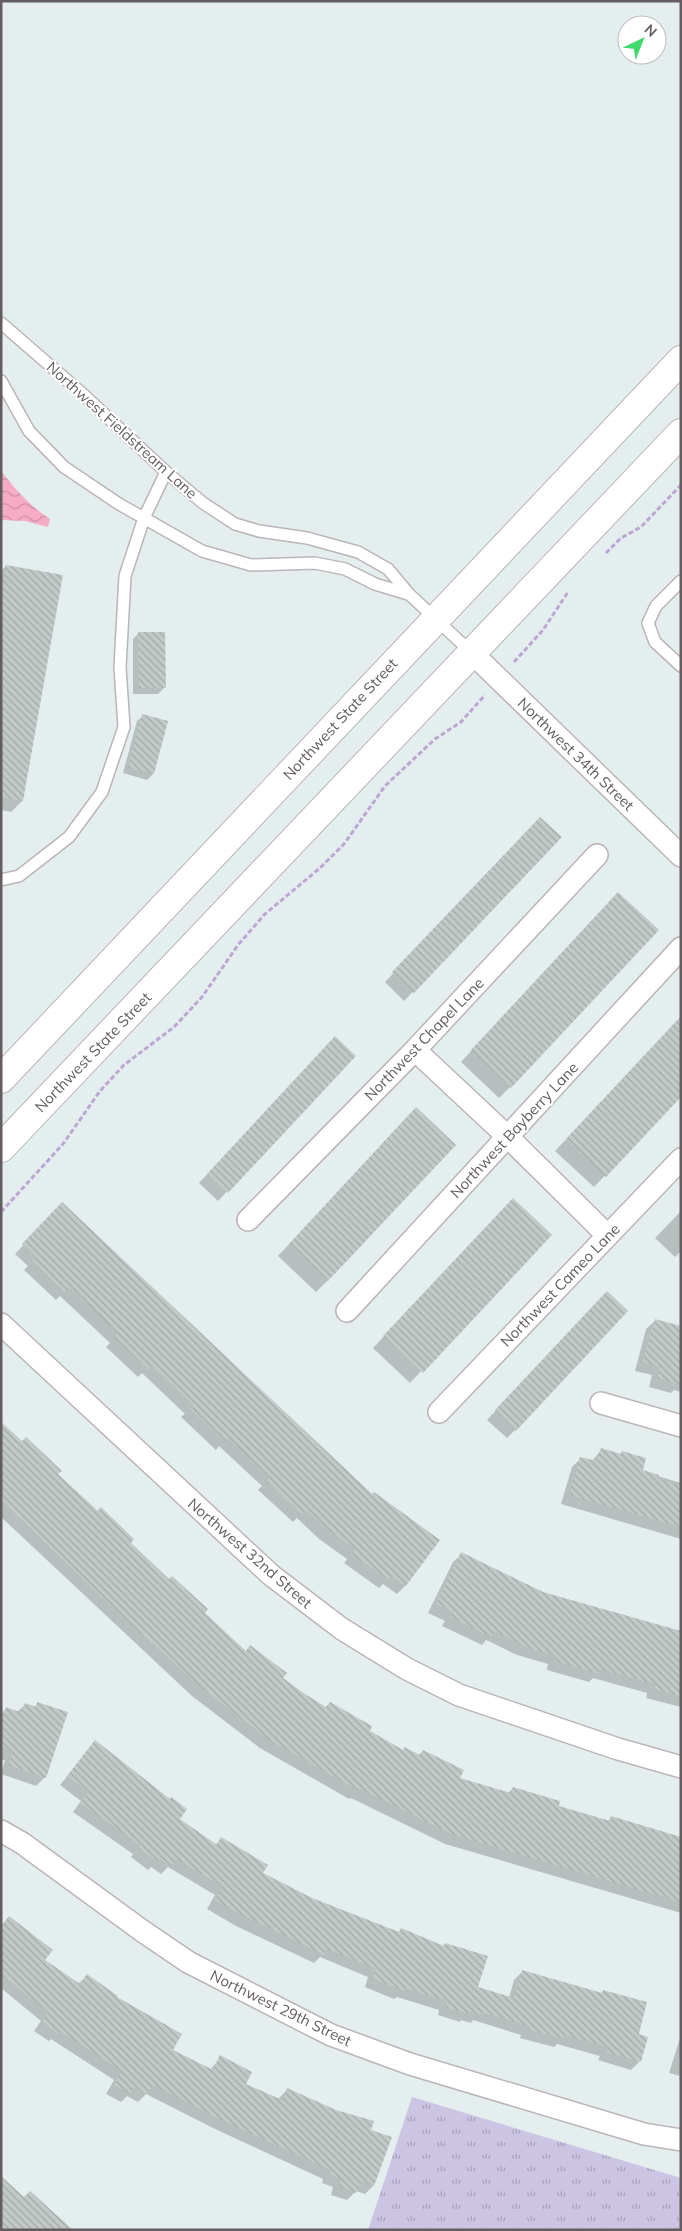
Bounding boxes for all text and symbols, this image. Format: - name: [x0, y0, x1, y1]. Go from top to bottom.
- north arrow: [617, 15, 667, 65]
- text: N: [641, 20, 661, 41]
- street label: Northwest Fieldstream Lane: [43, 357, 201, 503]
- street label: Northwest State Street: [279, 654, 401, 784]
- street label: Northwest 34th Street: [514, 693, 638, 815]
- street label: Northwest Chapel Lane: [360, 973, 488, 1105]
- street label: Northwest State Street: [31, 988, 155, 1116]
- street label: Northwest Bayberry Lane: [446, 1058, 582, 1202]
- street label: Northwest Cameo Lane: [496, 1219, 624, 1351]
- street label: Northwest 32nd Street: [184, 1494, 316, 1612]
- street label: Northwest 29th Street: [207, 1966, 355, 2050]

